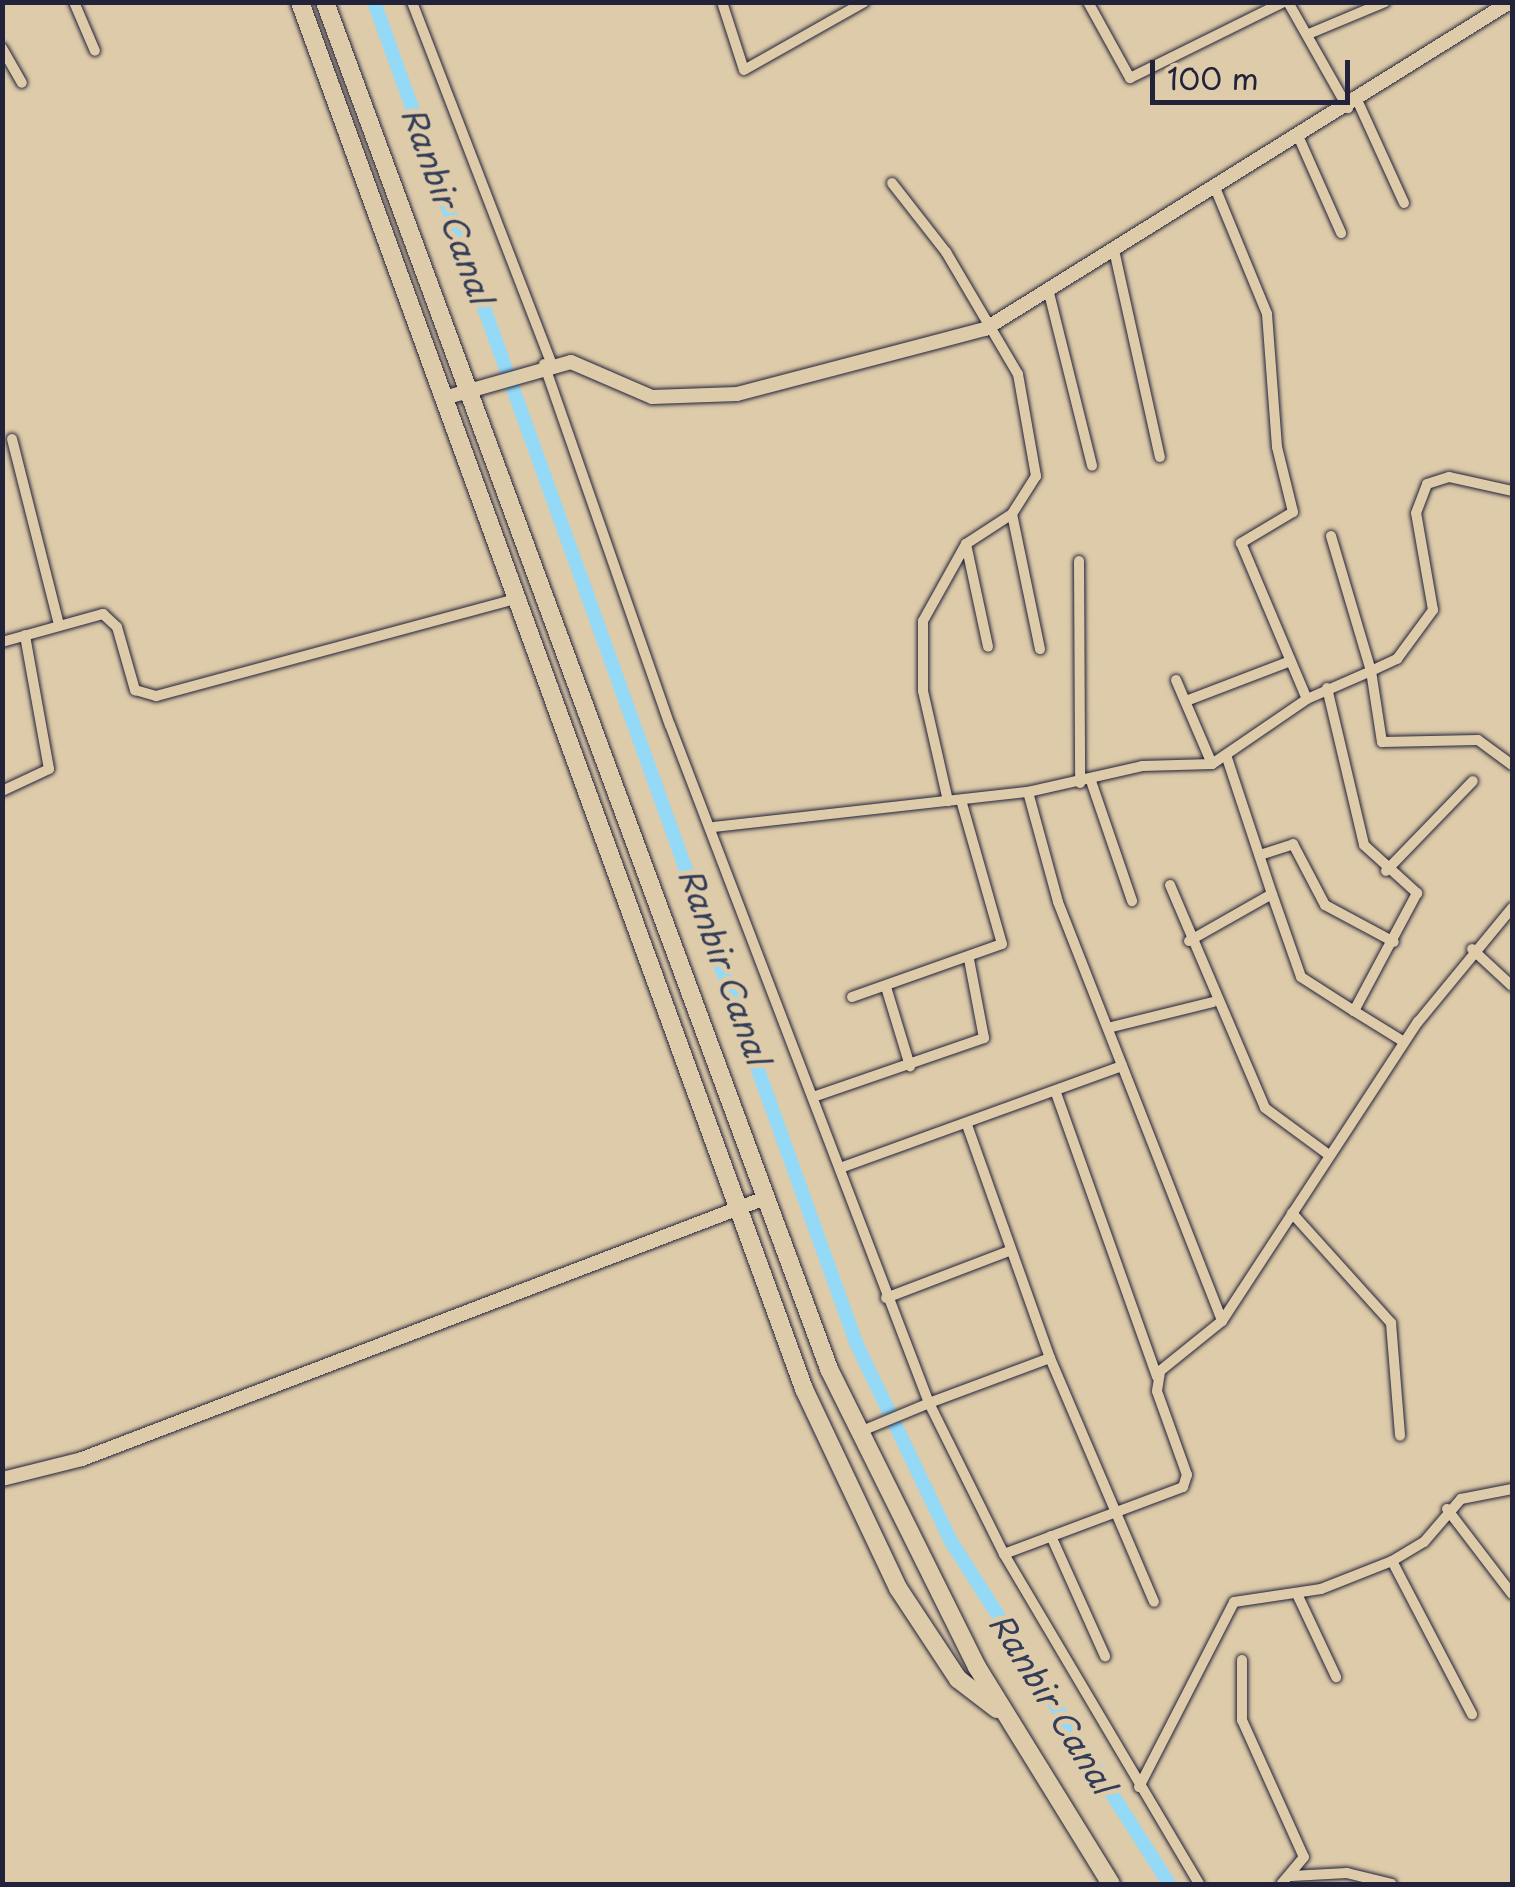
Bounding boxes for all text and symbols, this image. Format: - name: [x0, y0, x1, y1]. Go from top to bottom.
- scale bar: [1155, 40, 1355, 102]
- text: 100 m: [1167, 55, 1259, 100]
- water label: Ranbir Canal: [395, 102, 501, 308]
- water label: Ranbir Canal: [672, 863, 778, 1069]
- water label: Ranbir Canal: [982, 1606, 1124, 1800]

